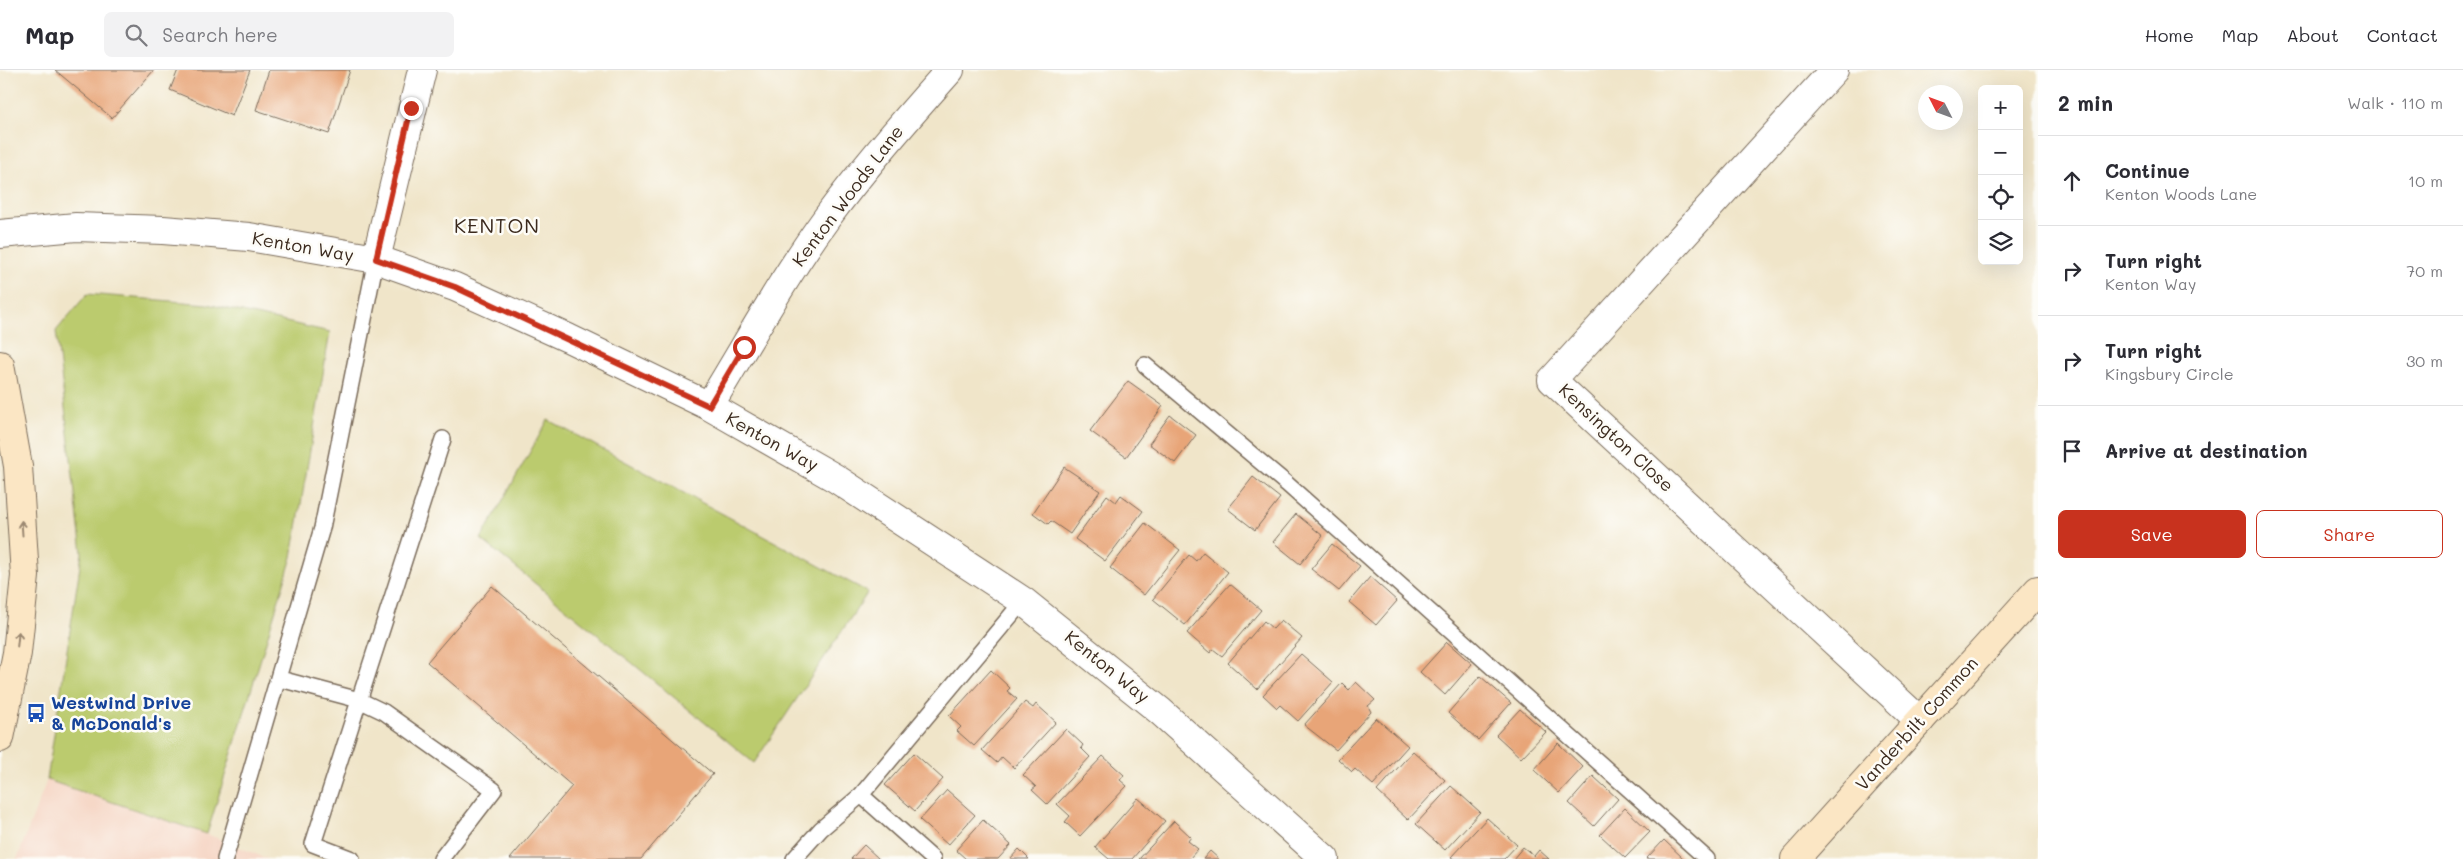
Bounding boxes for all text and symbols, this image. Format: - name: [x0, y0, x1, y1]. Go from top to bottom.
- search box: [104, 12, 454, 57]
- text: Map: [25, 19, 74, 50]
- icon: search: [122, 21, 150, 49]
- text: Search here: [162, 22, 278, 47]
- text: Home: [2145, 23, 2194, 47]
- text: Map: [2222, 23, 2258, 47]
- text: About: [2286, 23, 2339, 47]
- text: Contact: [2367, 23, 2438, 47]
- north arrow: [1918, 85, 1963, 130]
- map controls: [1978, 85, 2023, 265]
- button: +: [1978, 85, 2023, 130]
- text: 2 min: [2058, 89, 2113, 116]
- text: Walk · 110 m: [2347, 92, 2443, 113]
- route end: [400, 97, 423, 120]
- street label: Kenton Woods Lane: [786, 120, 908, 271]
- button: −: [1978, 130, 2023, 175]
- text: Continue: [2105, 158, 2190, 183]
- icon: ahead: [2058, 167, 2086, 195]
- text: 10 m: [2408, 170, 2443, 191]
- button: locate: [1978, 175, 2023, 220]
- text: Kenton Woods Lane: [2105, 183, 2257, 204]
- district label: KENTON: [454, 212, 540, 238]
- button: layers: [1978, 220, 2023, 265]
- street label: Kenton Way: [250, 225, 356, 267]
- text: Turn right: [2105, 248, 2202, 273]
- icon: right: [2058, 257, 2086, 285]
- text: 70 m: [2406, 260, 2443, 281]
- text: Kenton Way: [2105, 273, 2196, 294]
- route start: [733, 336, 756, 359]
- text: Turn right: [2105, 338, 2202, 363]
- icon: right: [2058, 347, 2086, 375]
- text: 30 m: [2406, 350, 2443, 371]
- text: Kingsbury Circle: [2105, 363, 2234, 384]
- street label: Kensington Close: [1554, 378, 1679, 497]
- street label: Kenton Way: [722, 406, 823, 477]
- icon: arrive: [2058, 437, 2086, 465]
- text: Arrive at destination: [2105, 438, 2308, 463]
- button: Save: [2058, 510, 2246, 558]
- button: Share: [2256, 510, 2443, 558]
- one-way arrow: [17, 520, 27, 536]
- street label: Kenton Way: [1060, 625, 1155, 708]
- one-way arrow: [13, 631, 23, 647]
- street label: Vanderbilt Common: [1850, 651, 1983, 795]
- place label: Westwind Drive & McDonald's: [51, 690, 191, 735]
- bus stop icon: Westwind Drive & McDonald's: [25, 702, 47, 724]

